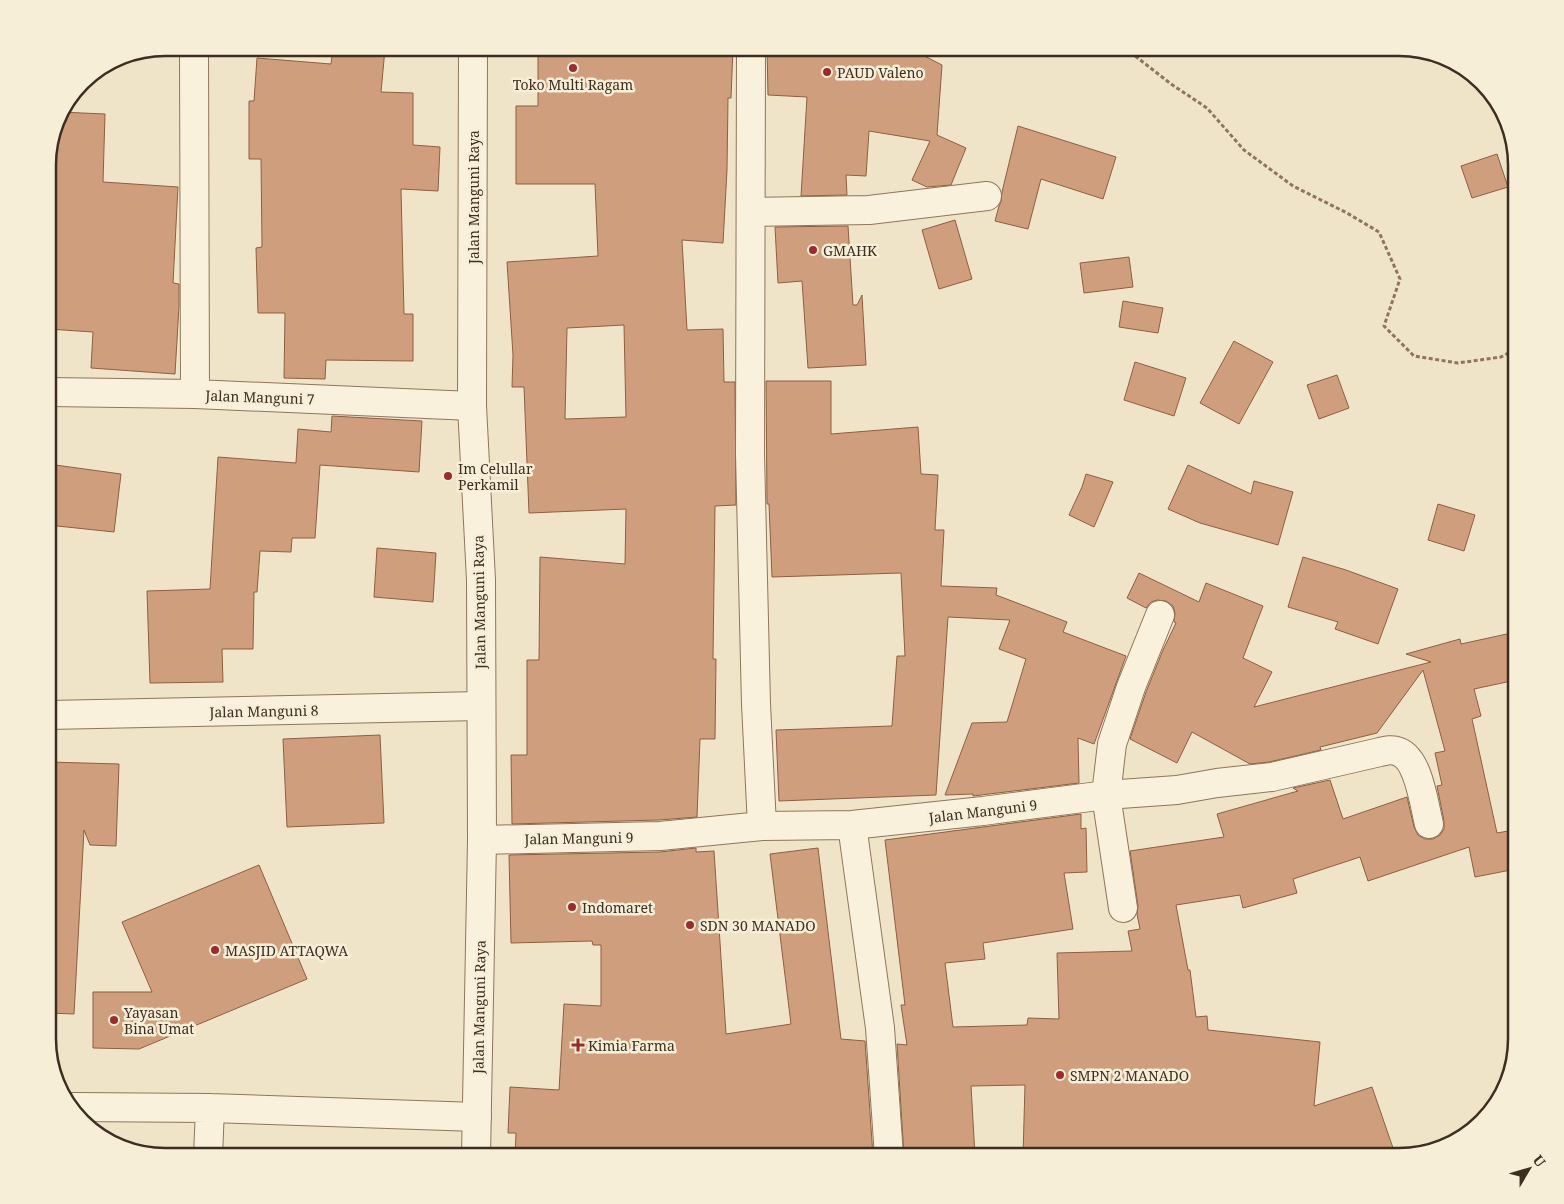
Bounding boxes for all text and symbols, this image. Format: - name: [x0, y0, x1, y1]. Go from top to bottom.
- marker: Toko Multi Ragam: [567, 62, 579, 74]
- place label: PAUD Valeno: [837, 63, 924, 82]
- marker: PAUD Valeno: [821, 66, 833, 78]
- place label: Toko Multi Ragam: [513, 75, 633, 94]
- street label: Jalan Manguni Raya: [464, 130, 483, 265]
- place label: GMAHK: [823, 241, 877, 260]
- marker: GMAHK: [807, 244, 819, 256]
- street label: Jalan Manguni 7: [204, 386, 315, 408]
- place label: Im Celullar Perkamil: [458, 459, 533, 494]
- marker: Im Celullar Perkamil: [442, 470, 454, 482]
- street label: Jalan Manguni Raya: [468, 535, 490, 670]
- street label: Jalan Manguni 8: [208, 701, 319, 721]
- street label: Jalan Manguni 9: [927, 795, 1038, 827]
- street label: Jalan Manguni 9: [523, 828, 634, 848]
- place label: Indomaret: [582, 898, 653, 917]
- marker: Indomaret: [566, 901, 578, 913]
- place label: SDN 30 MANADO: [700, 916, 816, 935]
- marker: SDN 30 MANADO: [684, 919, 696, 931]
- street label: Jalan Manguni Raya: [468, 940, 490, 1075]
- place label: MASJID ATTAQWA: [225, 941, 348, 960]
- marker: MASJID ATTAQWA: [209, 944, 221, 956]
- place label: Yayasan Bina Umat: [123, 1003, 194, 1038]
- marker: Yayasan Bina Umat: [108, 1014, 120, 1026]
- place label: Kimia Farma: [588, 1036, 675, 1055]
- marker: Kimia Farma: [572, 1039, 584, 1051]
- place label: SMPN 2 MANADO: [1070, 1066, 1189, 1085]
- marker: SMPN 2 MANADO: [1054, 1069, 1066, 1081]
- north arrow: [1504, 1144, 1554, 1194]
- text: U: [1529, 1151, 1551, 1171]

